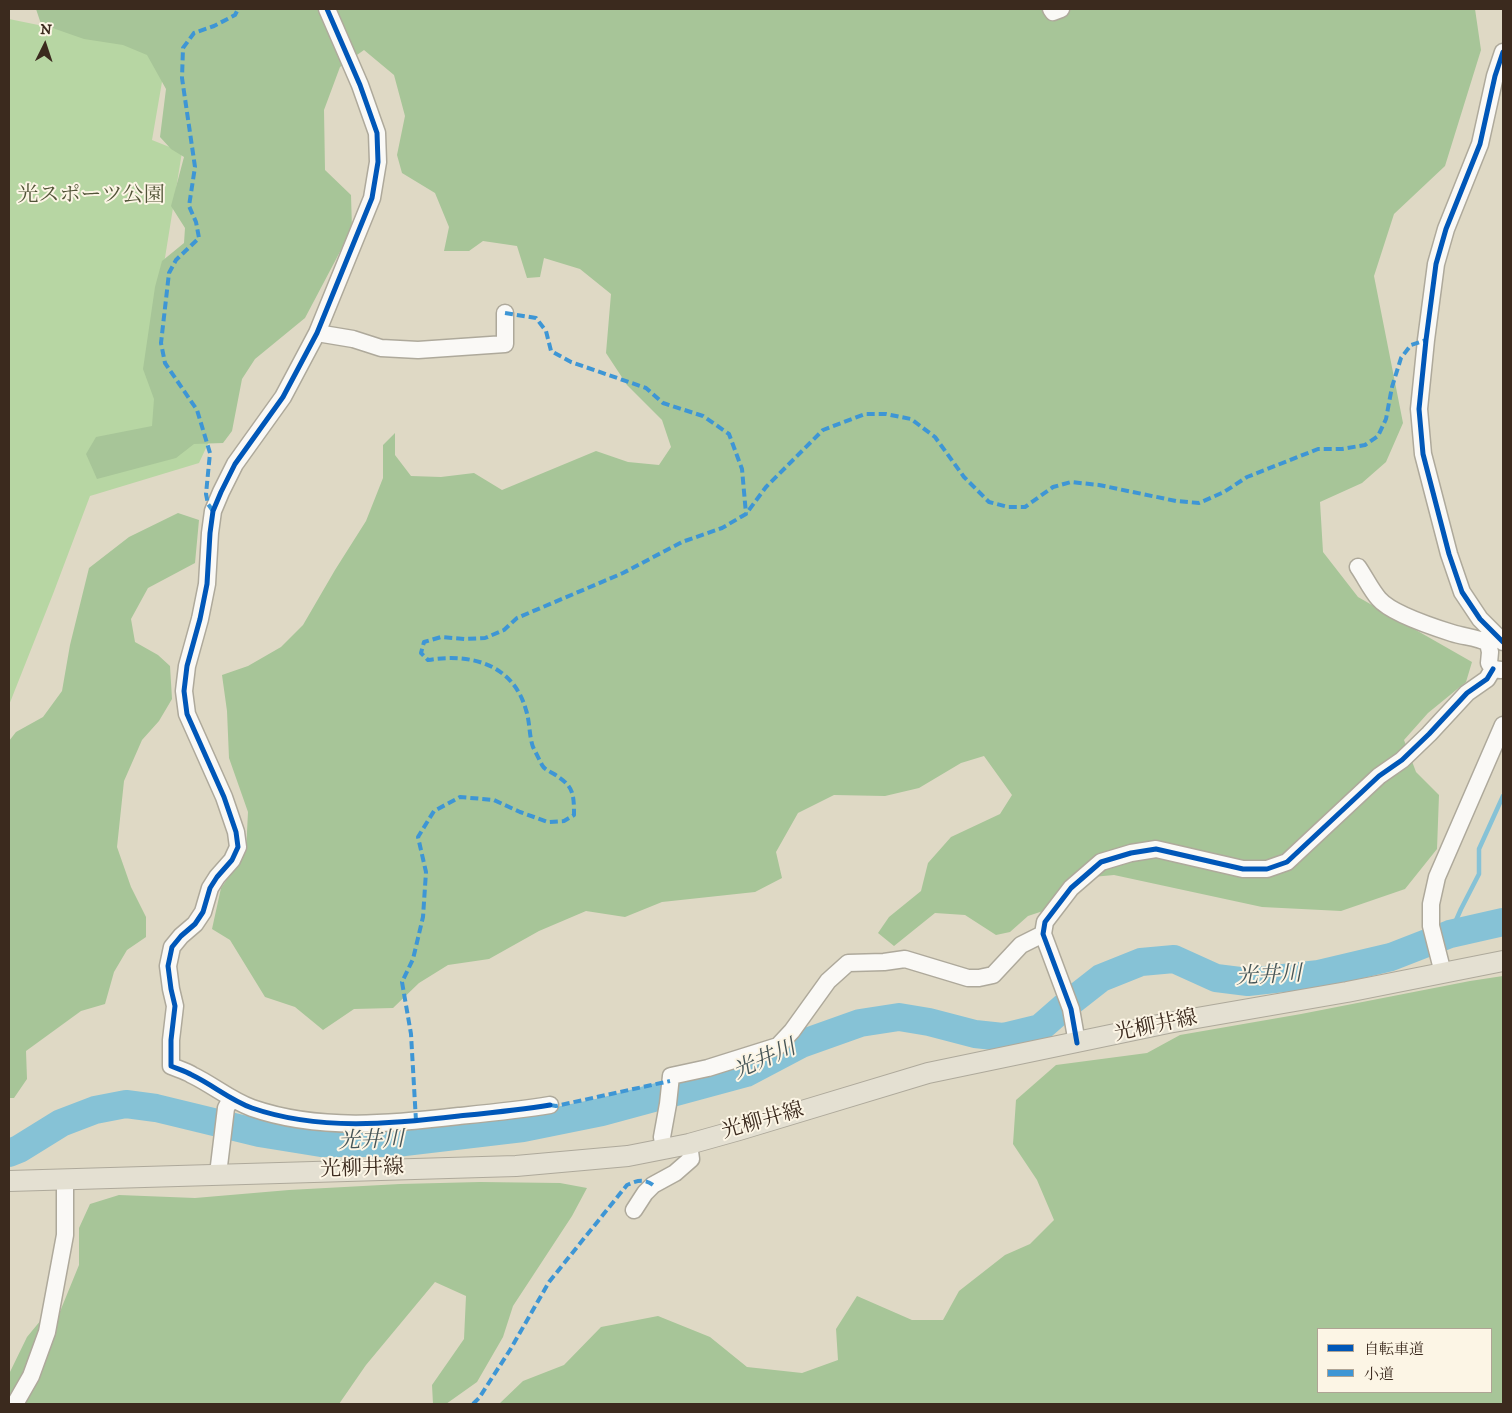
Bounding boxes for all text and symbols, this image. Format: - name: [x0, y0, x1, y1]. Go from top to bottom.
- north arrow: [20, 20, 70, 70]
- text: N: [40, 21, 52, 39]
- park label: 光スポーツ公園: [18, 184, 164, 210]
- water label: 光井川: [1235, 962, 1303, 992]
- street label: 光柳井線: [1112, 1006, 1200, 1048]
- water label: 光井川: [729, 1036, 801, 1086]
- street label: 光柳井線: [719, 1098, 807, 1146]
- water label: 光井川: [338, 1128, 404, 1156]
- street label: 光柳井線: [320, 1156, 404, 1184]
- legend: [1317, 1328, 1492, 1393]
- text: 自転車道: [1364, 1340, 1424, 1359]
- text: 小道: [1364, 1365, 1394, 1384]

